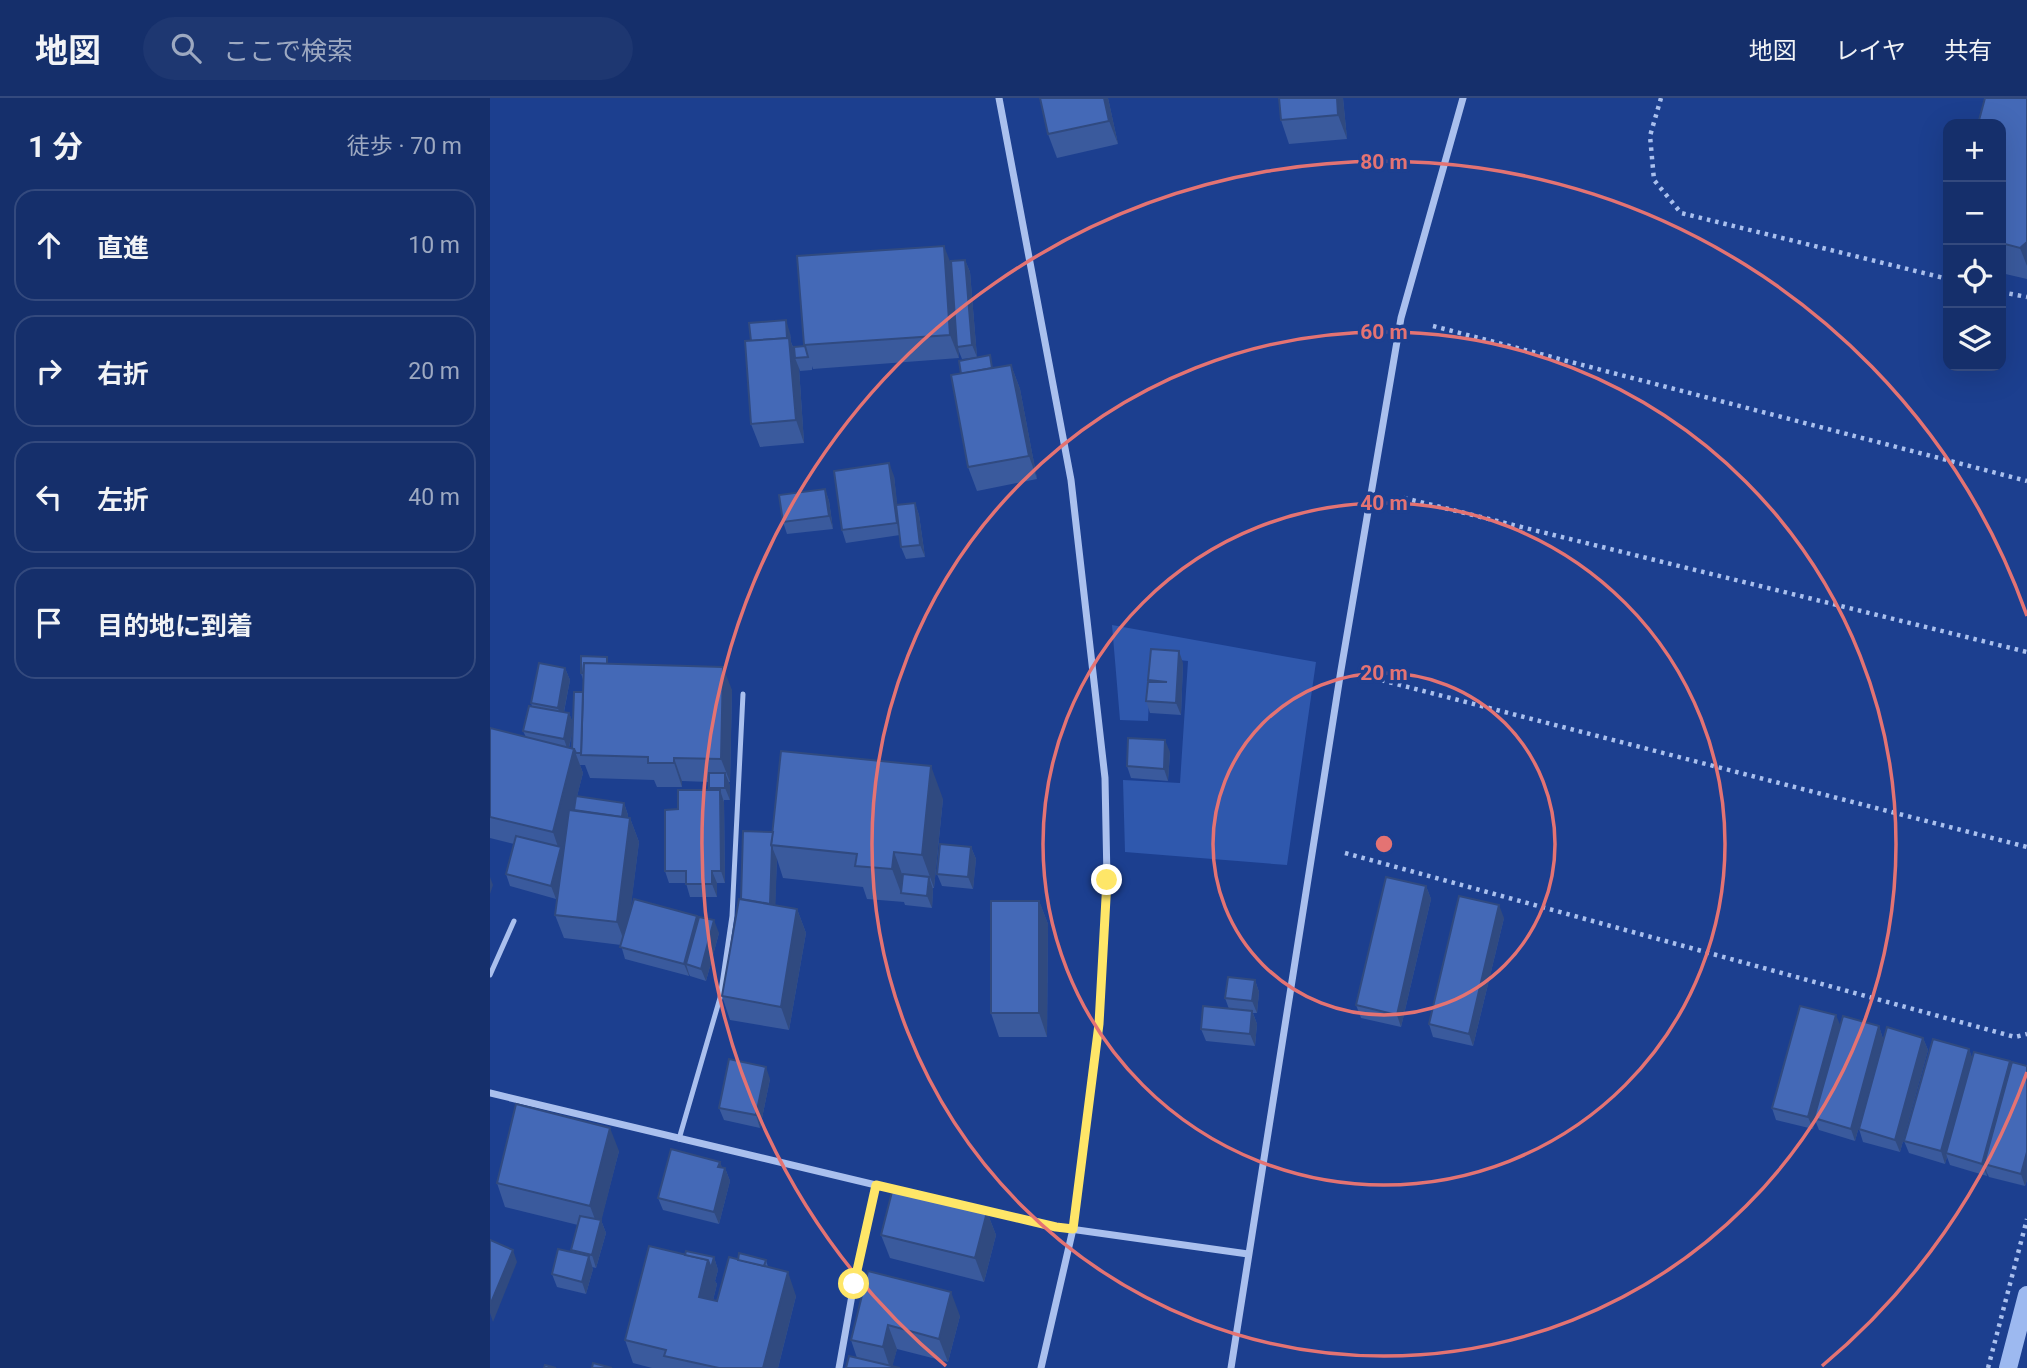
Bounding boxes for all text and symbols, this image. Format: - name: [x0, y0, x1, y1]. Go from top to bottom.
- search box: [143, 17, 633, 80]
- icon: search: [167, 29, 205, 67]
- text: 地図: [35, 31, 101, 70]
- text: ここで検索: [223, 36, 353, 66]
- text: 地図: [1749, 37, 1797, 65]
- text: レイヤ: [1835, 37, 1906, 65]
- text: 共有: [1944, 37, 1992, 65]
- map controls: [1943, 119, 2006, 371]
- button: +: [1943, 119, 2006, 182]
- text: 1 分: [28, 129, 83, 164]
- text: 徒歩 · 70 m: [347, 133, 462, 160]
- text: 80 m: [1360, 150, 1408, 174]
- button: −: [1943, 182, 2006, 245]
- icon: ahead: [30, 226, 68, 264]
- text: 10 m: [408, 232, 460, 259]
- text: 直進: [97, 233, 149, 263]
- button: locate: [1943, 245, 2006, 308]
- button: layers: [1943, 308, 2006, 371]
- text: 60 m: [1360, 320, 1408, 344]
- icon: right: [30, 352, 68, 390]
- text: 20 m: [408, 358, 460, 385]
- text: 右折: [97, 359, 149, 389]
- icon: left: [30, 478, 68, 516]
- text: 40 m: [408, 484, 460, 511]
- text: 左折: [97, 485, 149, 515]
- text: 40 m: [1360, 491, 1408, 515]
- icon: arrive: [30, 604, 68, 642]
- text: 目的地に到着: [97, 611, 253, 641]
- text: 20 m: [1360, 661, 1408, 685]
- centre of rings: [1372, 832, 1396, 856]
- route end: [1091, 864, 1122, 895]
- route start: [838, 1268, 869, 1299]

